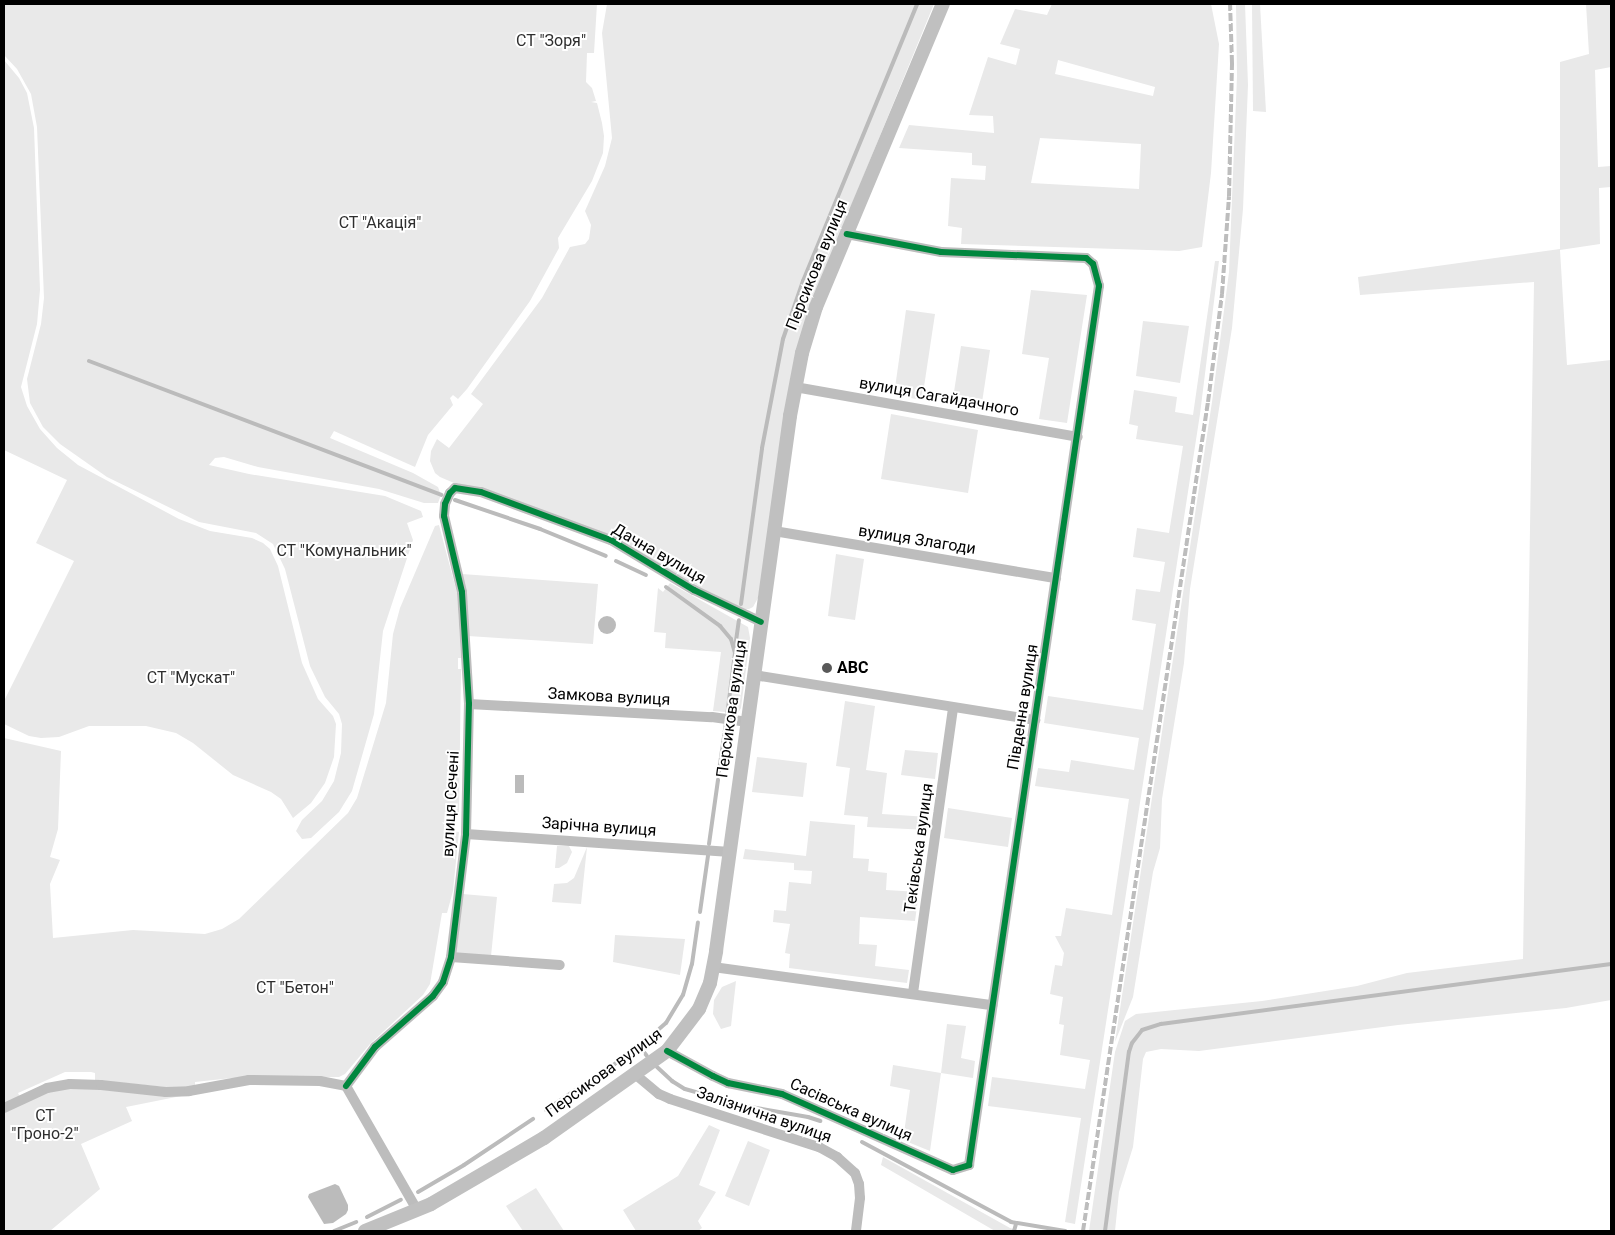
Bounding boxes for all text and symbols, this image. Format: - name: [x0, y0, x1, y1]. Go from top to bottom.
- park label: СТ "Зоря": [516, 31, 586, 51]
- street label: Персикова вулиця: [782, 197, 852, 333]
- park label: СТ "Акація": [339, 213, 421, 233]
- street label: вулиця Сагайдачного: [858, 373, 1020, 421]
- street label: Дачна вулиця: [609, 520, 709, 588]
- street label: вулиця Злагоди: [857, 521, 977, 559]
- park label: СТ "Комунальник": [276, 541, 412, 561]
- street label: Персикова вулиця: [713, 639, 751, 779]
- street label: Південна вулиця: [1004, 643, 1042, 771]
- place label: ABC: [837, 658, 868, 678]
- marker: ABC: [821, 662, 833, 674]
- park label: СТ "Мускат": [147, 668, 235, 688]
- street label: Замкова вулиця: [547, 684, 671, 710]
- street label: вулиця Сечені: [439, 750, 463, 858]
- street label: Теківська вулиця: [900, 782, 938, 914]
- street label: Зарічна вулиця: [541, 813, 657, 841]
- park label: СТ "Бетон": [256, 978, 334, 998]
- street label: Персикова вулиця: [542, 1024, 666, 1122]
- street label: Сасівська вулиця: [787, 1074, 915, 1146]
- street label: Залізнична вулиця: [694, 1083, 834, 1147]
- park label: СТ "Гроно-2": [11, 1106, 79, 1144]

